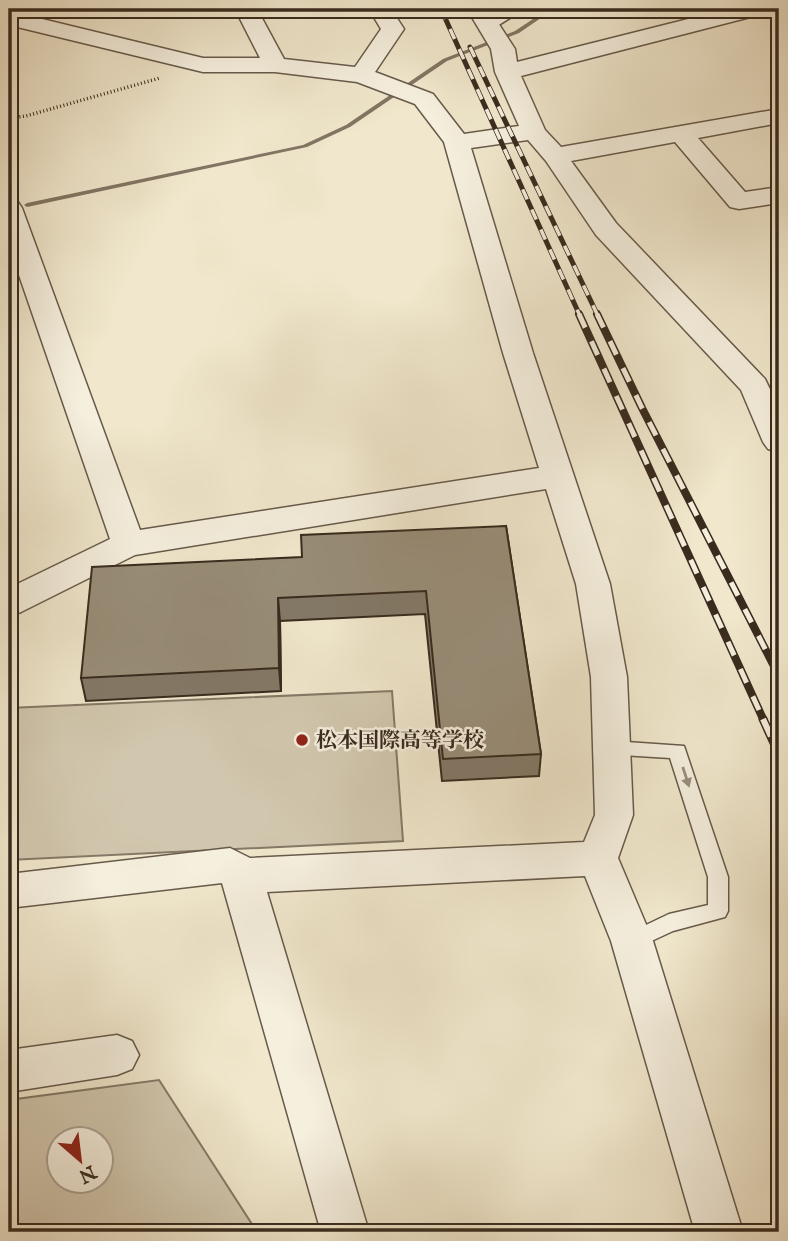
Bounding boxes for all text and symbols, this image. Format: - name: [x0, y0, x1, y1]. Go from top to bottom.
- place label: 松本国際高等学校: [316, 728, 484, 755]
- marker: 松本国際高等学校: [294, 732, 310, 748]
- one-way arrow: [681, 767, 691, 788]
- north arrow: [46, 1126, 116, 1196]
- text: N: [74, 1158, 101, 1188]

